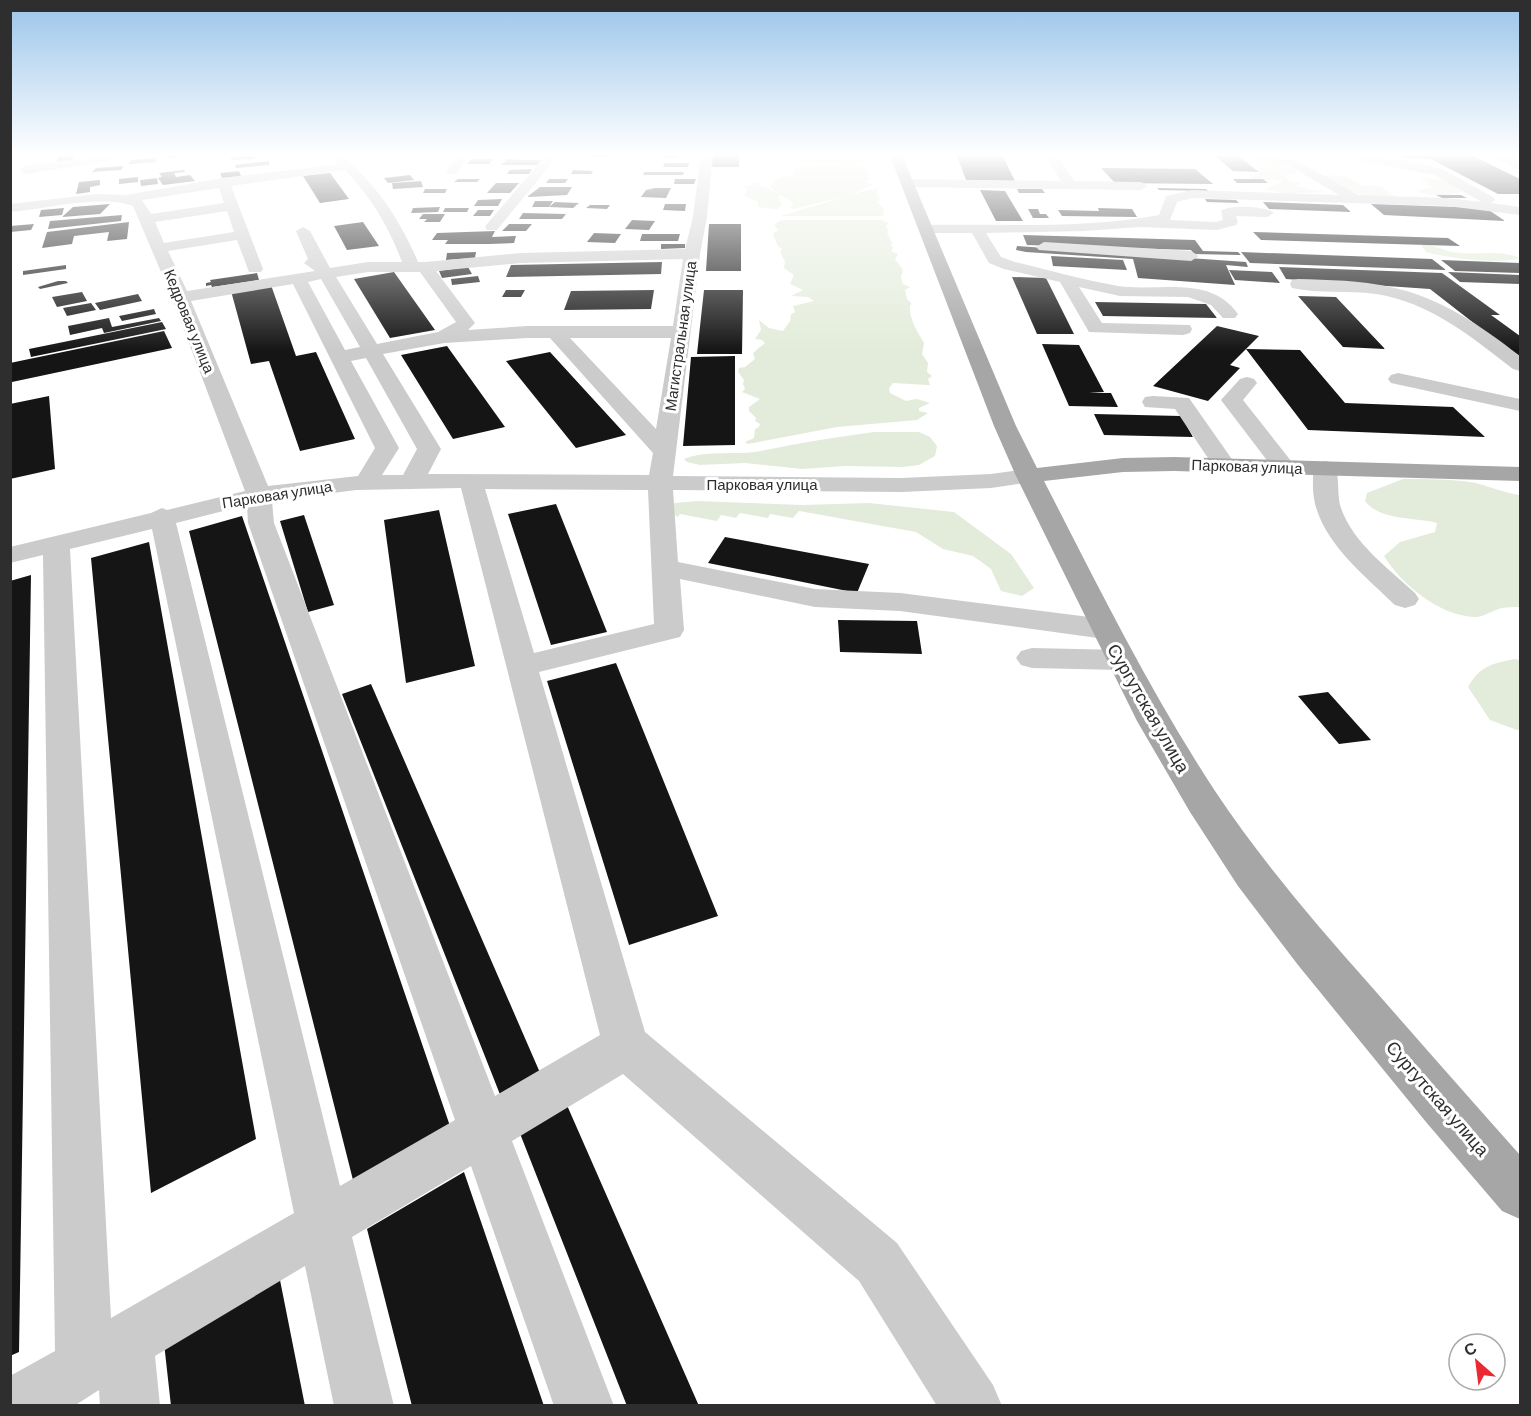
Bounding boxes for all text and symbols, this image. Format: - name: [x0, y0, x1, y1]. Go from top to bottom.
- street label: Магистральная улица: [661, 259, 700, 412]
- street label: Кедровая улица: [161, 266, 219, 376]
- street label: Парковая улица: [1191, 455, 1303, 477]
- street label: Парковая улица: [706, 475, 818, 493]
- street label: Парковая улица: [221, 476, 334, 512]
- street label: Сургутская улица: [1103, 639, 1195, 777]
- street label: Сургутская улица: [1382, 1036, 1495, 1161]
- north arrow: [1447, 1332, 1507, 1392]
- text: С: [1460, 1337, 1480, 1359]

